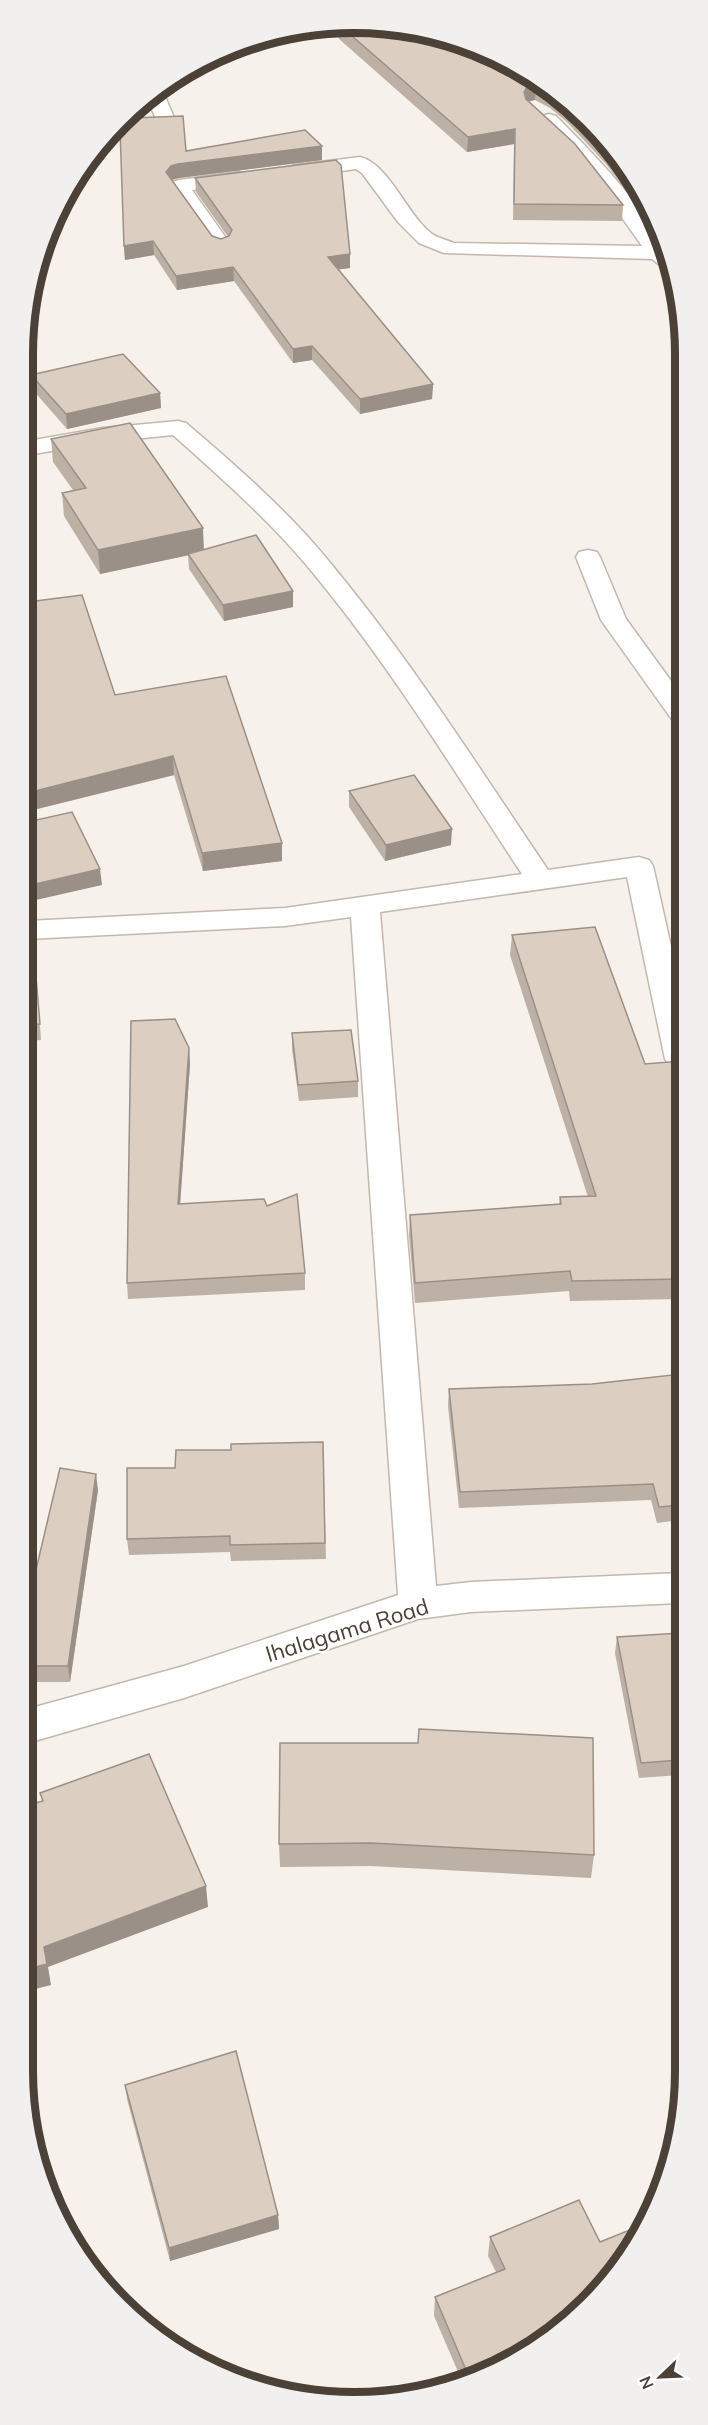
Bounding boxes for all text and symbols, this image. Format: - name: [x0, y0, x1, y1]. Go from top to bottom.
- street label: Ihalagama Road: [262, 1592, 432, 1668]
- north arrow: [630, 2347, 690, 2407]
- text: N: [635, 2373, 658, 2392]

